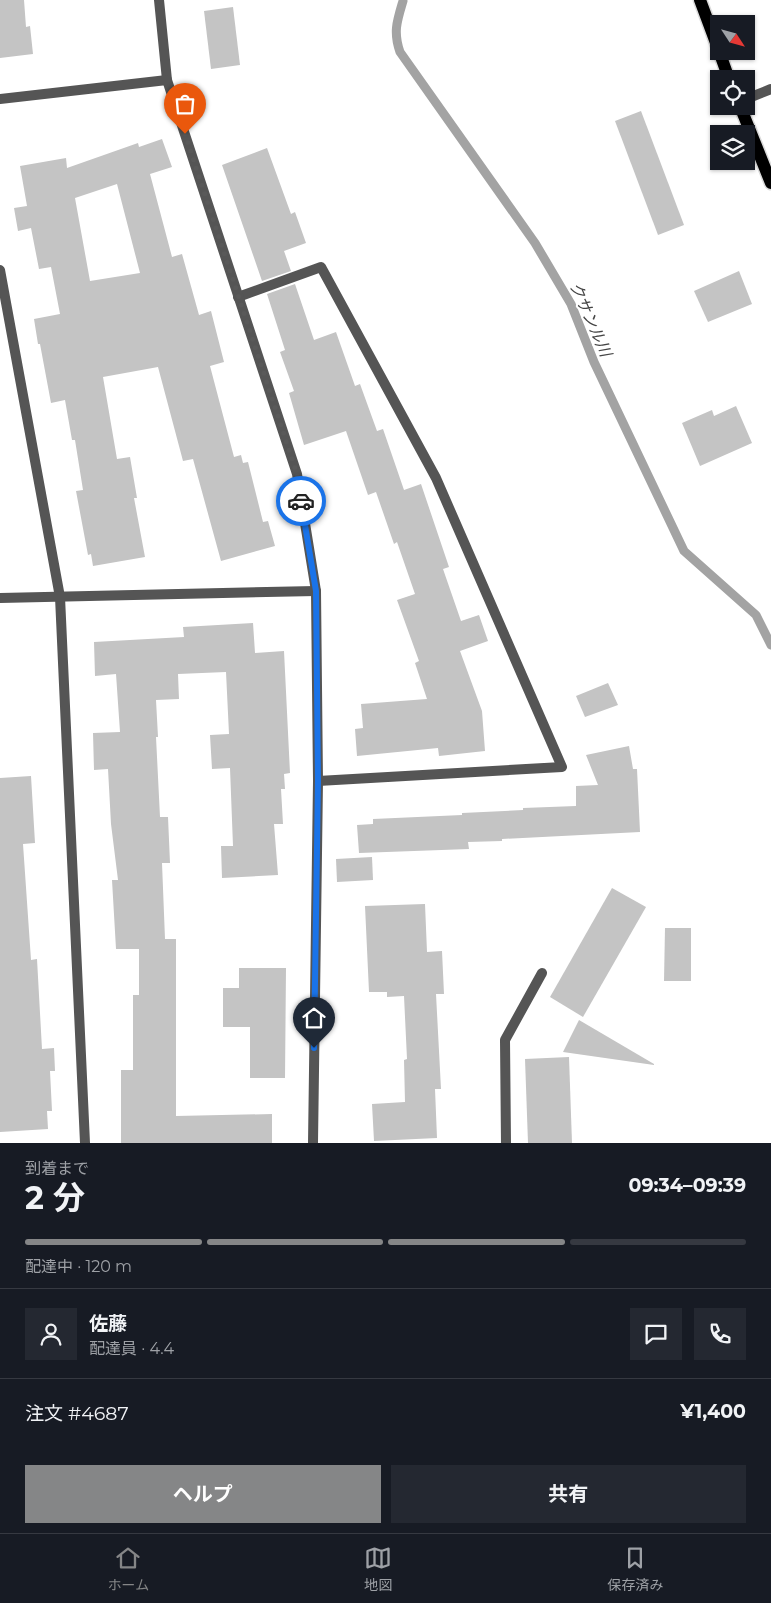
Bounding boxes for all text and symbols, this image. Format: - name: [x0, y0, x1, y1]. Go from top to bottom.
- north arrow: [710, 15, 755, 60]
- map controls: [710, 15, 755, 170]
- button: locate: [710, 70, 755, 115]
- pin: [164, 83, 206, 134]
- icon: bag: [171, 90, 199, 118]
- button: layers: [710, 125, 755, 170]
- water label: クサンル川: [566, 279, 616, 361]
- courier: [276, 476, 326, 526]
- icon: car: [287, 487, 315, 515]
- pin: [293, 997, 335, 1048]
- icon: home: [300, 1004, 328, 1032]
- text: 到着まで: [25, 1159, 89, 1178]
- text: 09:34–09:39: [629, 1174, 746, 1197]
- text: 2 分: [25, 1178, 85, 1217]
- text: 配達中 · 120 m: [25, 1257, 132, 1276]
- button: person: [25, 1308, 77, 1360]
- button: chat: [630, 1308, 682, 1360]
- button: phone: [694, 1308, 746, 1360]
- text: 佐藤: [89, 1312, 127, 1335]
- text: 配達員 · 4.4: [89, 1339, 174, 1358]
- text: ¥1,400: [680, 1400, 746, 1423]
- text: 注文 #4687: [25, 1402, 129, 1425]
- button: ヘルプ: [25, 1465, 381, 1523]
- button: 共有: [391, 1465, 746, 1523]
- tab: ホーム: [108, 1544, 149, 1594]
- tab: 地図: [364, 1544, 392, 1594]
- tab: 保存済み: [607, 1544, 663, 1594]

